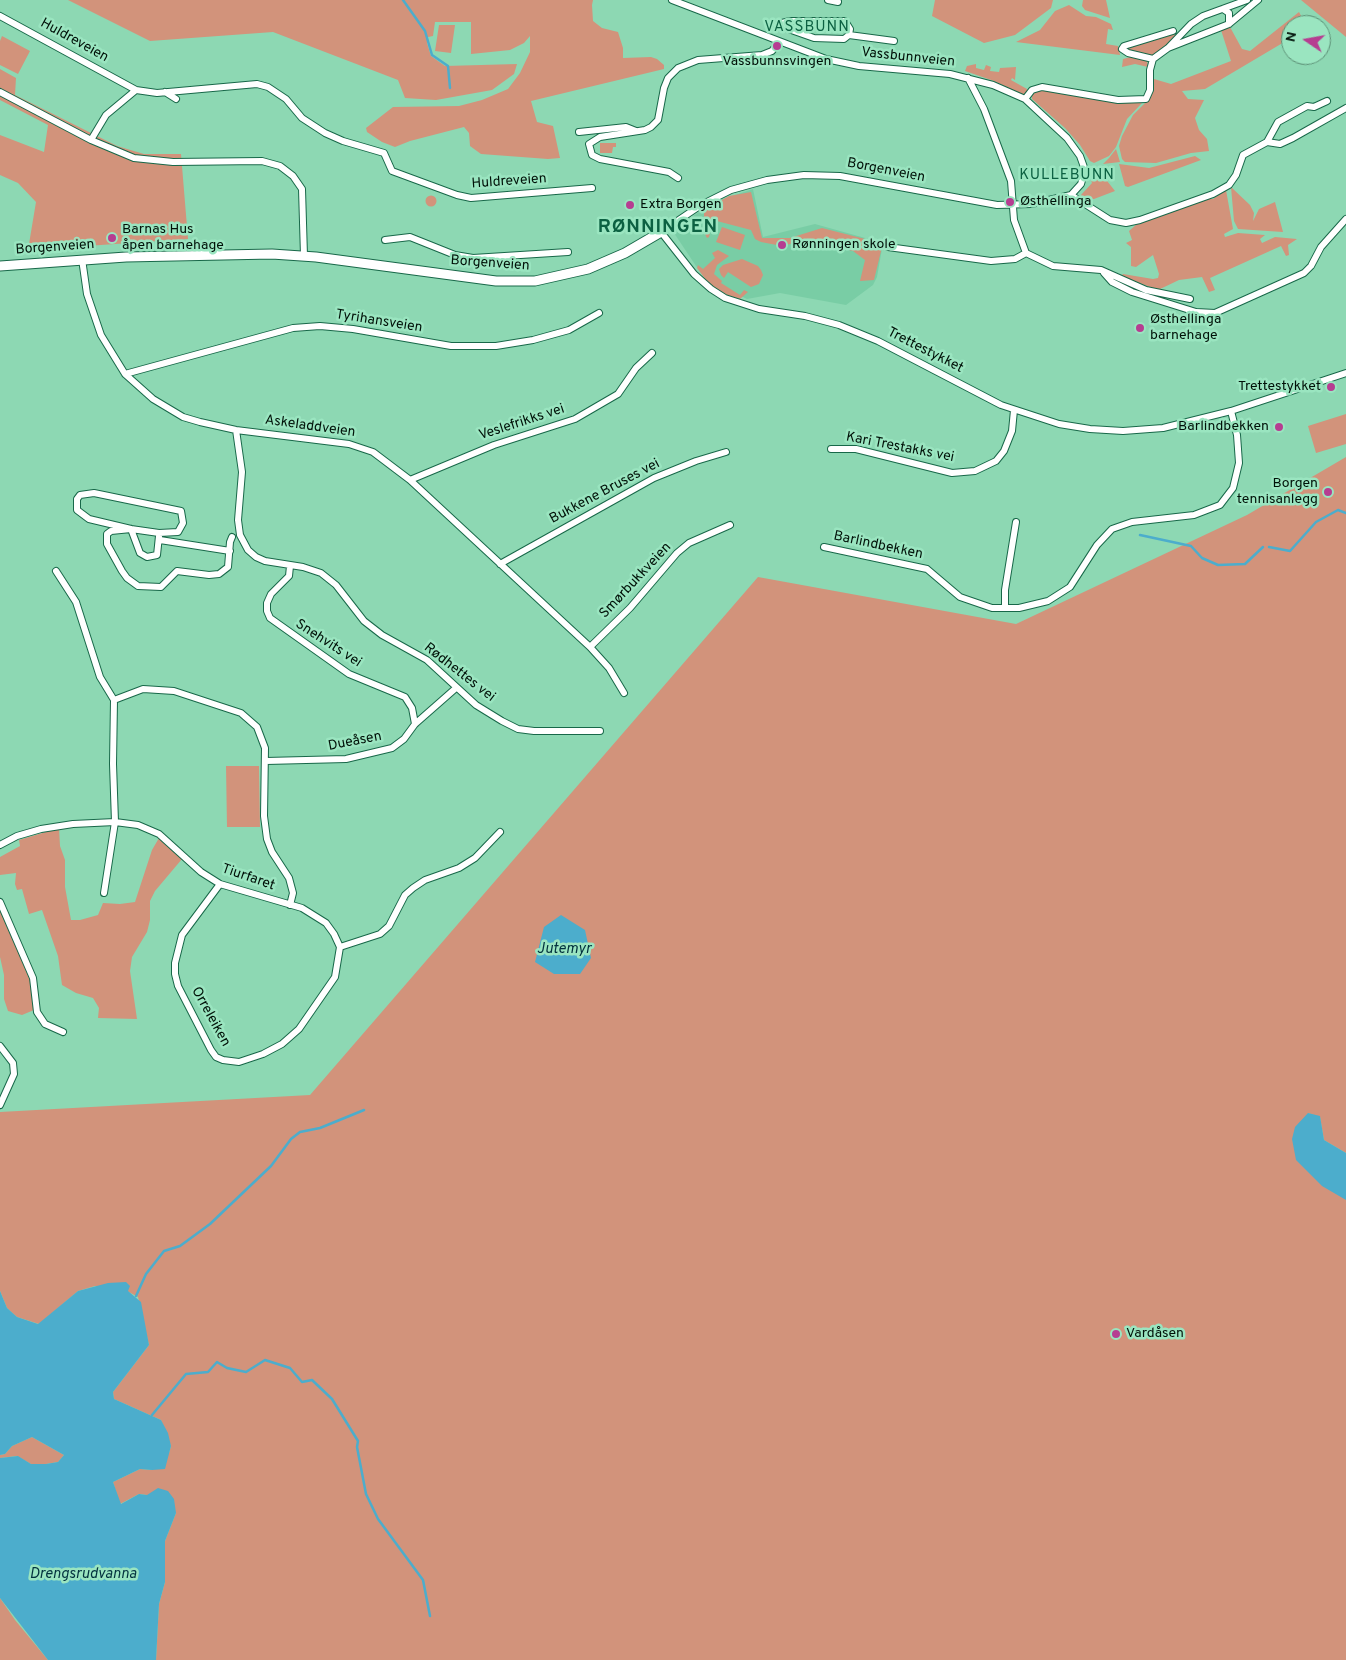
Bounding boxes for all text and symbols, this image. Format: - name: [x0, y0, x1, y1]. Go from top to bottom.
- street label: Huldreveien: [37, 15, 111, 67]
- north arrow: [1281, 15, 1331, 65]
- district label: VASSBUNN: [763, 19, 851, 37]
- text: N: [1282, 30, 1301, 44]
- marker: Vassbunnsvingen: [771, 40, 783, 52]
- street label: Vassbunnveien: [860, 45, 956, 71]
- place label: Vassbunnsvingen: [723, 54, 831, 70]
- street label: Borgenveien: [846, 155, 926, 187]
- district label: KULLEBUNN: [1018, 167, 1116, 185]
- street label: Huldreveien: [471, 171, 547, 193]
- place label: Østhellinga: [1020, 194, 1091, 210]
- marker: Østhellinga: [1004, 196, 1016, 208]
- place label: Extra Borgen: [640, 197, 722, 213]
- marker: Extra Borgen: [624, 199, 636, 211]
- district label: RØNNINGEN: [597, 217, 719, 239]
- place label: Barnas Hus åpen barnehage: [122, 222, 224, 254]
- marker: Barnas Hus åpen barnehage: [106, 232, 118, 244]
- street label: Borgenveien: [15, 237, 95, 259]
- place label: Rønningen skole: [792, 237, 896, 253]
- marker: Rønningen skole: [776, 239, 788, 251]
- street label: Borgenveien: [450, 253, 530, 275]
- street label: Tyrihansveien: [334, 307, 424, 337]
- place label: Østhellinga barnehage: [1150, 312, 1221, 344]
- marker: Østhellinga barnehage: [1134, 322, 1146, 334]
- street label: Trettestykket: [884, 325, 966, 377]
- place label: Trettestykket: [1238, 379, 1321, 395]
- marker: Trettestykket: [1325, 381, 1337, 393]
- street label: Veslefrikks vei: [477, 401, 567, 445]
- street label: Askeladdveien: [264, 412, 356, 442]
- place label: Barlindbekken: [1178, 419, 1269, 435]
- marker: Barlindbekken: [1273, 421, 1285, 433]
- street label: Kari Trestakks vei: [845, 429, 955, 467]
- street label: Bukkene Bruses vei: [547, 456, 663, 528]
- place label: Borgen tennisanlegg: [1237, 476, 1318, 508]
- marker: Borgen tennisanlegg: [1322, 486, 1334, 498]
- street label: Barlindbekken: [832, 528, 924, 564]
- street label: Smørbukkveien: [597, 540, 675, 622]
- street label: Snehvits vei: [292, 616, 364, 672]
- street label: Rødhettes vei: [420, 640, 498, 706]
- street label: Dueåsen: [327, 729, 383, 755]
- street label: Tiurfaret: [219, 861, 277, 895]
- water label: Jutemyr: [537, 941, 591, 959]
- street label: Orreleiken: [187, 984, 233, 1050]
- place label: Vardåsen: [1126, 1326, 1184, 1342]
- marker: Vardåsen: [1110, 1328, 1122, 1340]
- water label: Drengsrudvanna: [29, 1566, 137, 1584]

